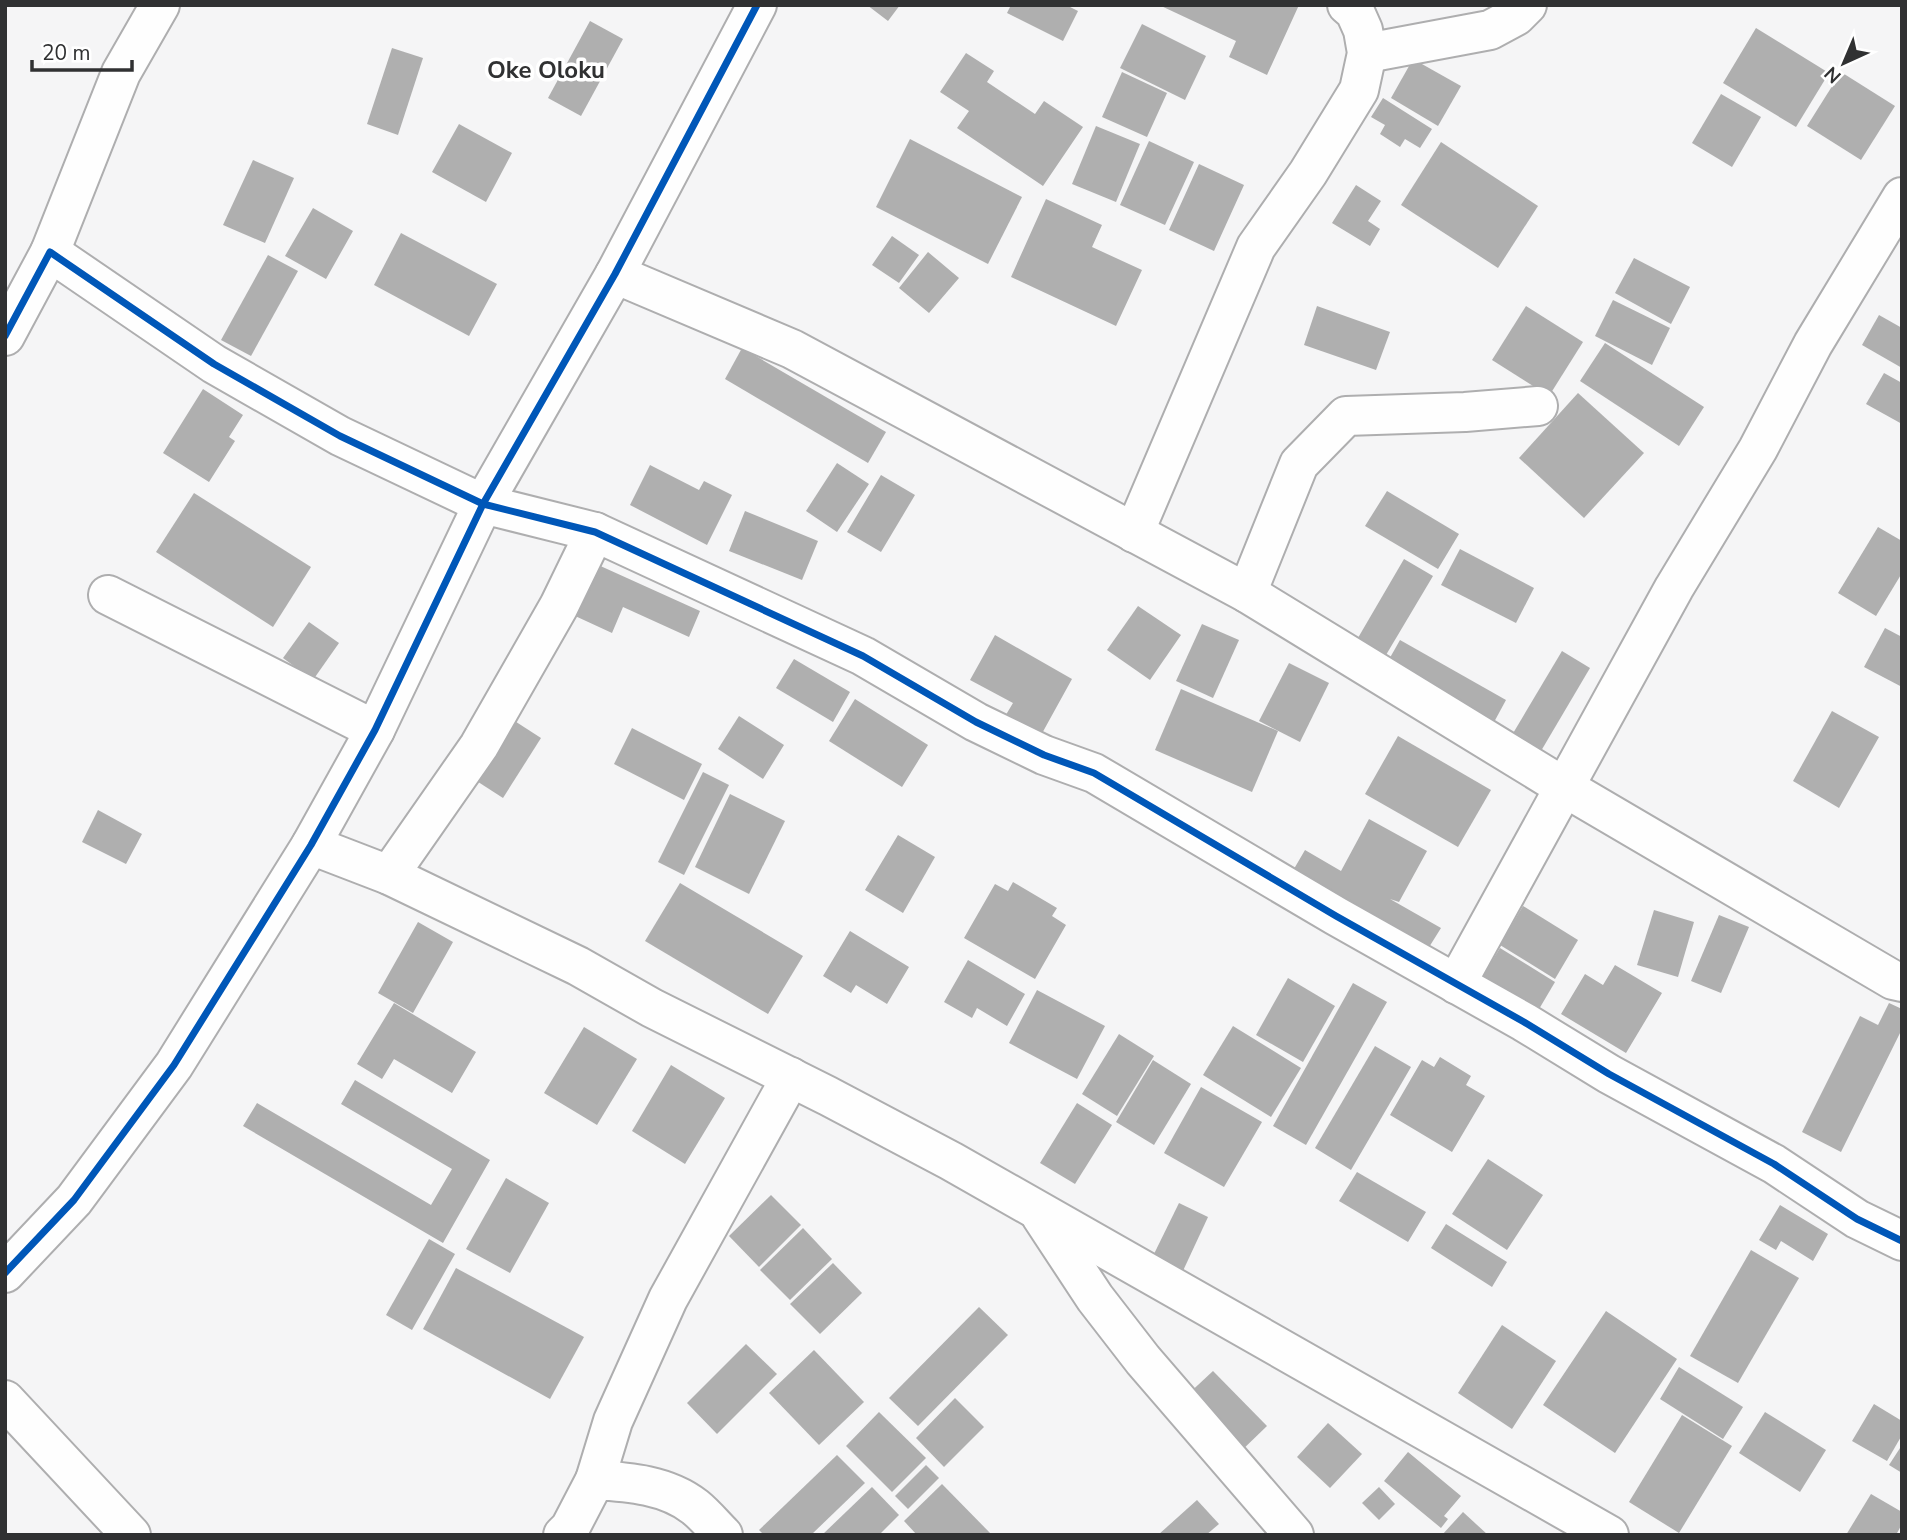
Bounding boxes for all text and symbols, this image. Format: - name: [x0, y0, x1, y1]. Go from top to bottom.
- scale bar: [32, 28, 131, 72]
- north arrow: [1809, 28, 1879, 98]
- text: 20 m: [42, 39, 91, 67]
- district label: Oke Oloku: [487, 54, 605, 86]
- text: N: [1819, 60, 1847, 89]

